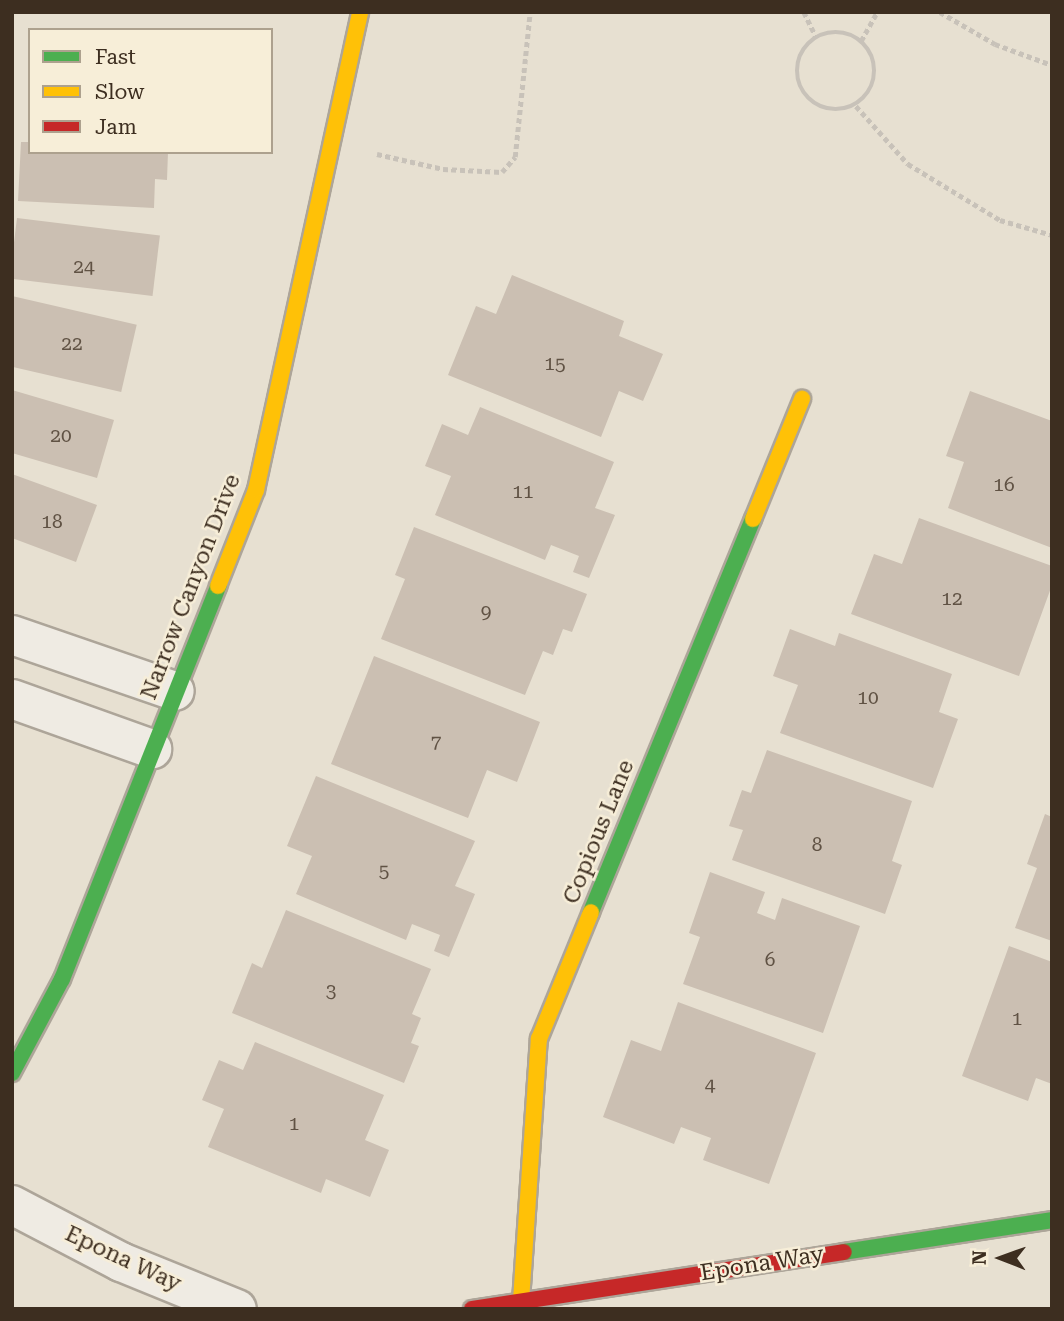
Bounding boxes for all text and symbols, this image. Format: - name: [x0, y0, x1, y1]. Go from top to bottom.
- legend: [28, 28, 273, 154]
- text: Fast: [95, 45, 136, 69]
- text: Slow: [95, 80, 144, 104]
- text: Jam: [95, 115, 137, 139]
- house number: 24: [73, 256, 95, 278]
- house number: 22: [61, 333, 83, 355]
- house number: 15: [544, 353, 566, 375]
- house number: 20: [50, 425, 72, 447]
- street label: Narrow Canyon Drive: [135, 470, 247, 704]
- house number: 16: [993, 474, 1015, 496]
- house number: 11: [512, 481, 534, 503]
- house number: 18: [41, 511, 63, 533]
- house number: 12: [941, 588, 963, 610]
- house number: 9: [481, 601, 491, 623]
- house number: 10: [857, 687, 879, 709]
- house number: 7: [431, 732, 441, 754]
- street label: Copious Lane: [558, 756, 640, 908]
- house number: 8: [812, 834, 822, 856]
- house number: 5: [379, 860, 389, 882]
- house number: 6: [765, 949, 775, 971]
- house number: 3: [326, 980, 336, 1002]
- house number: 1: [1012, 1008, 1022, 1030]
- house number: 4: [705, 1074, 715, 1096]
- house number: 1: [289, 1113, 299, 1135]
- street label: Epona Way: [61, 1220, 185, 1298]
- north arrow: [966, 1223, 1036, 1293]
- street label: Epona Way: [698, 1241, 826, 1287]
- text: N: [968, 1250, 991, 1265]

